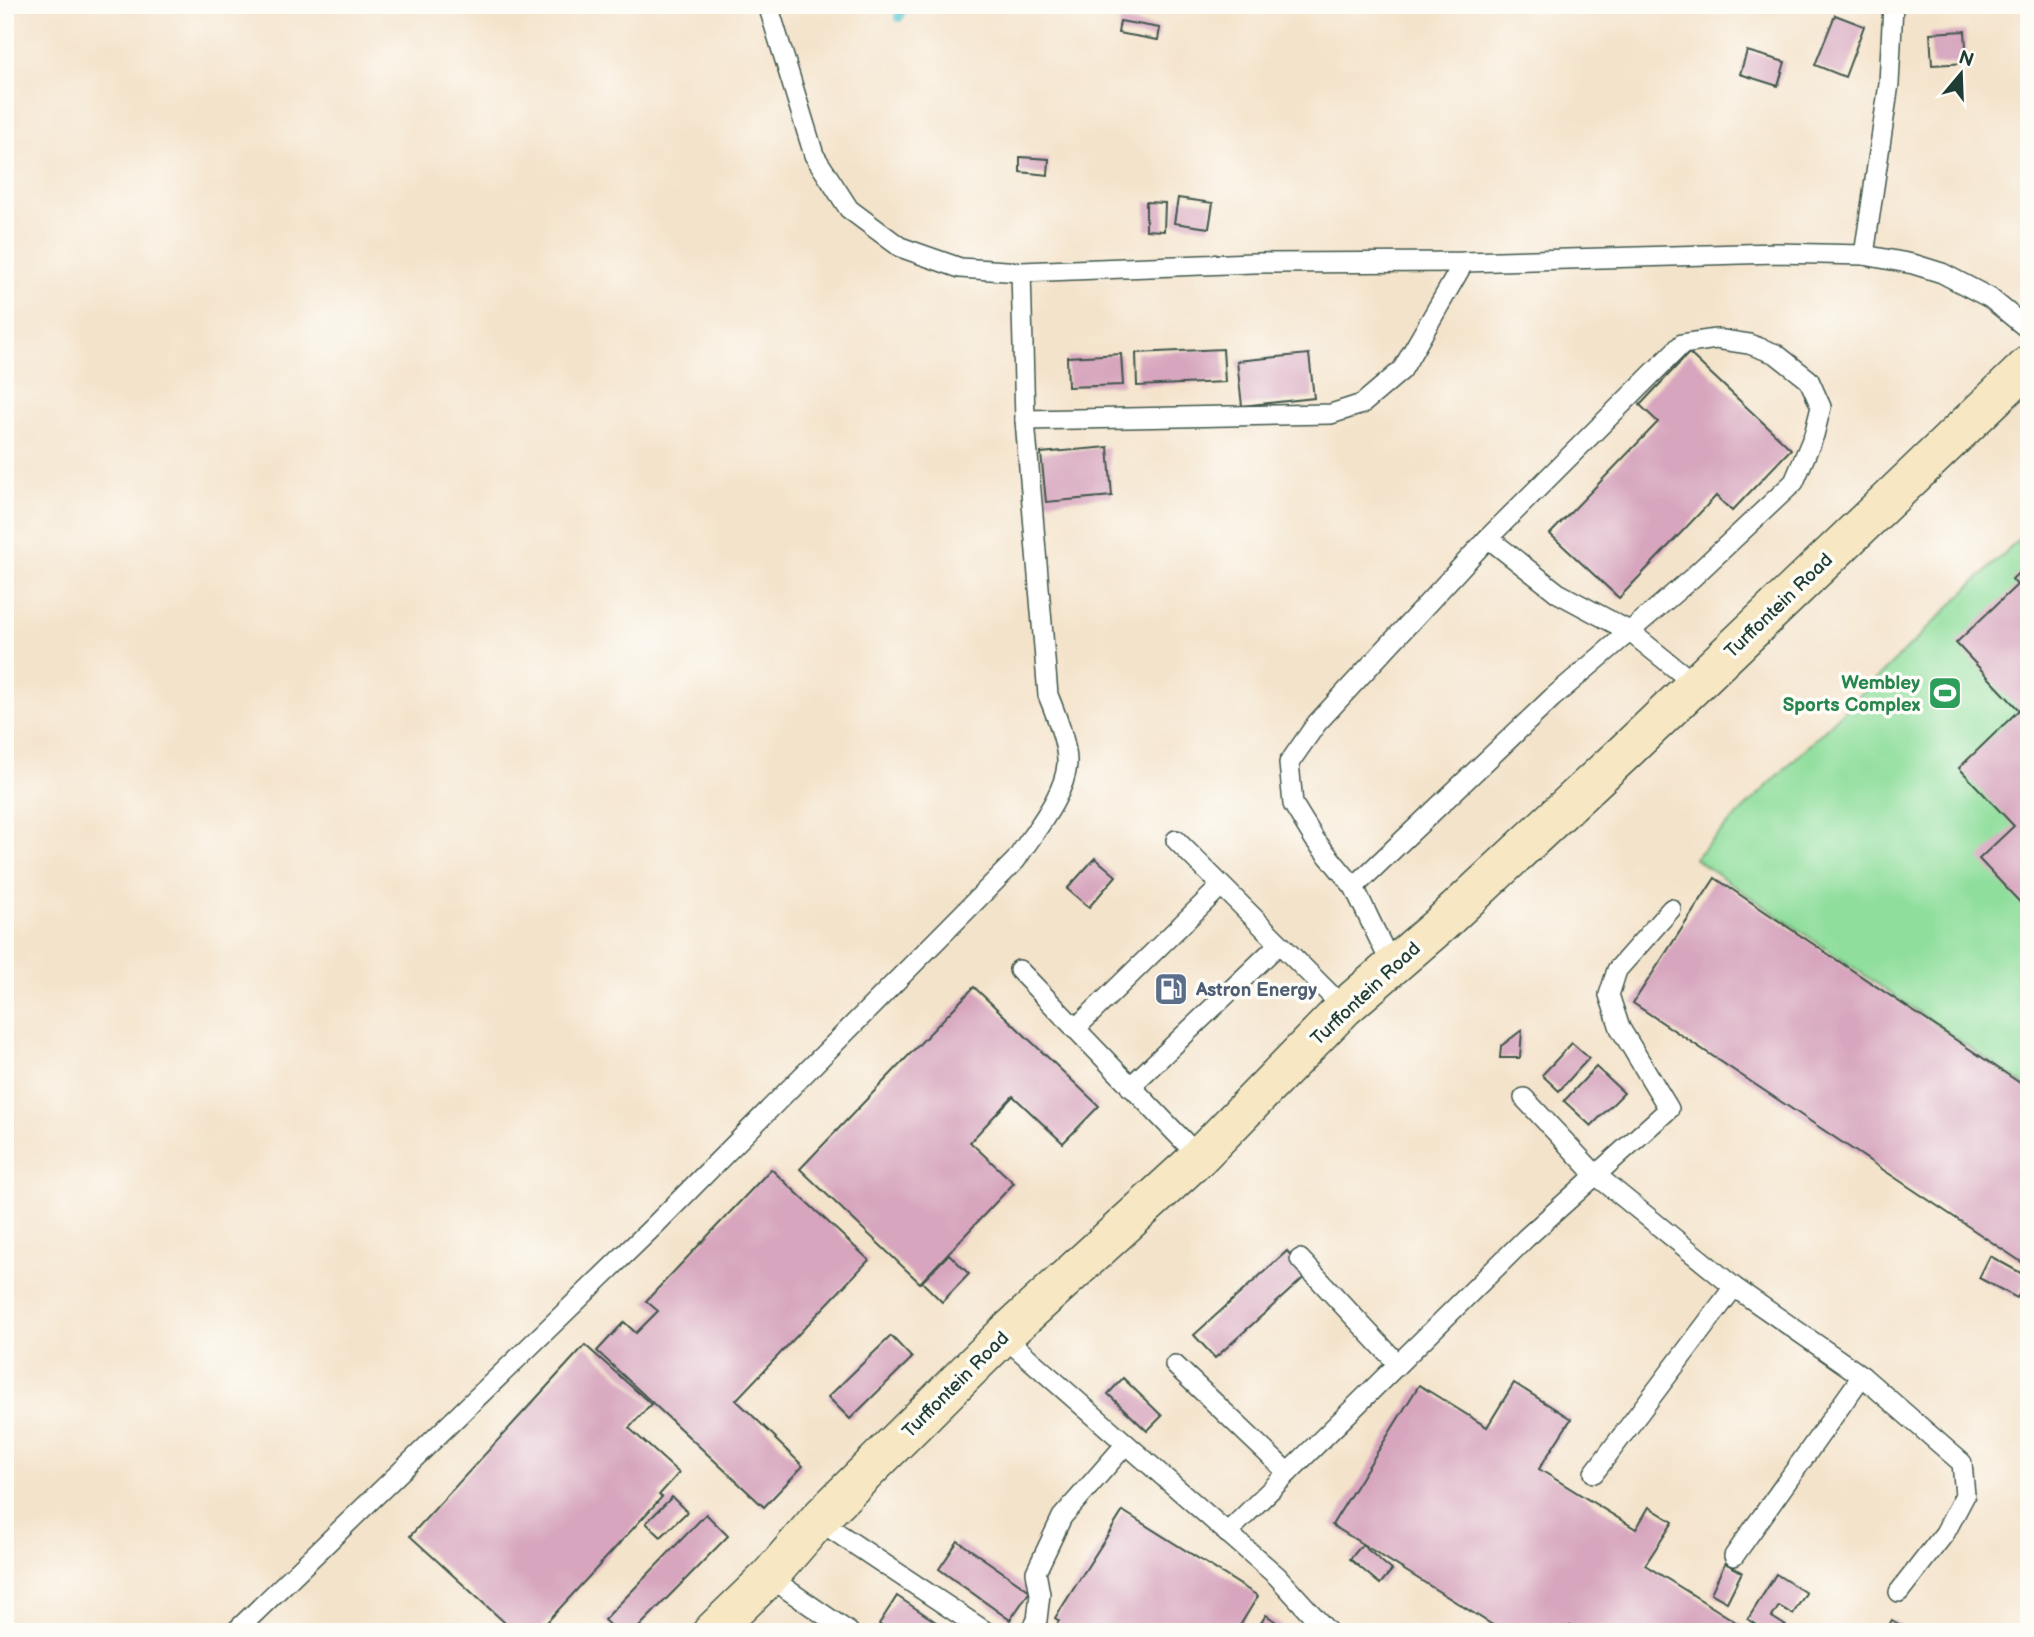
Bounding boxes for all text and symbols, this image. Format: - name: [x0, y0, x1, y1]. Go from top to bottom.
- north arrow: [1926, 38, 1996, 108]
- text: N: [1956, 46, 1977, 73]
- street label: Turffontein Road: [1720, 549, 1838, 663]
- place label: Wembley Sports Complex: [1783, 672, 1921, 717]
- sports icon: Wembley Sports Complex: [1926, 674, 1964, 712]
- street label: Turffontein Road: [1307, 937, 1426, 1051]
- fuel station icon: Astron Energy: [1152, 970, 1190, 1008]
- place label: Astron Energy: [1195, 979, 1317, 1002]
- street label: Turffontein Road: [898, 1327, 1014, 1443]

